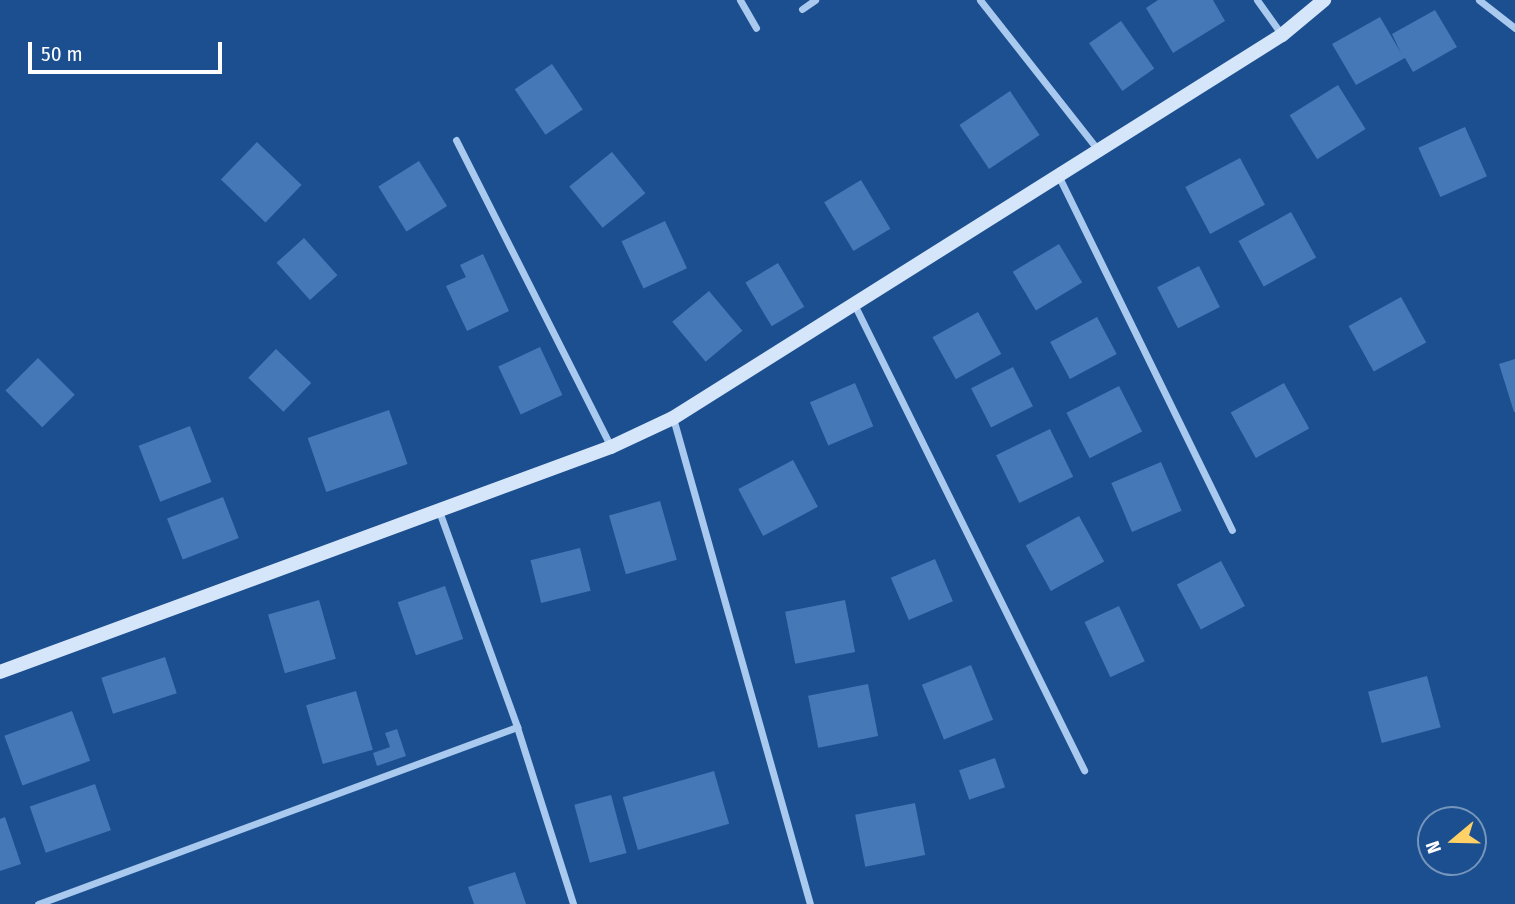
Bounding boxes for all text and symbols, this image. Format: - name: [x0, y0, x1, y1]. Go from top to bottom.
- scale bar: [32, 28, 226, 72]
- text: 50 m: [41, 41, 83, 67]
- north arrow: [1417, 806, 1487, 876]
- text: N: [1421, 838, 1446, 856]

